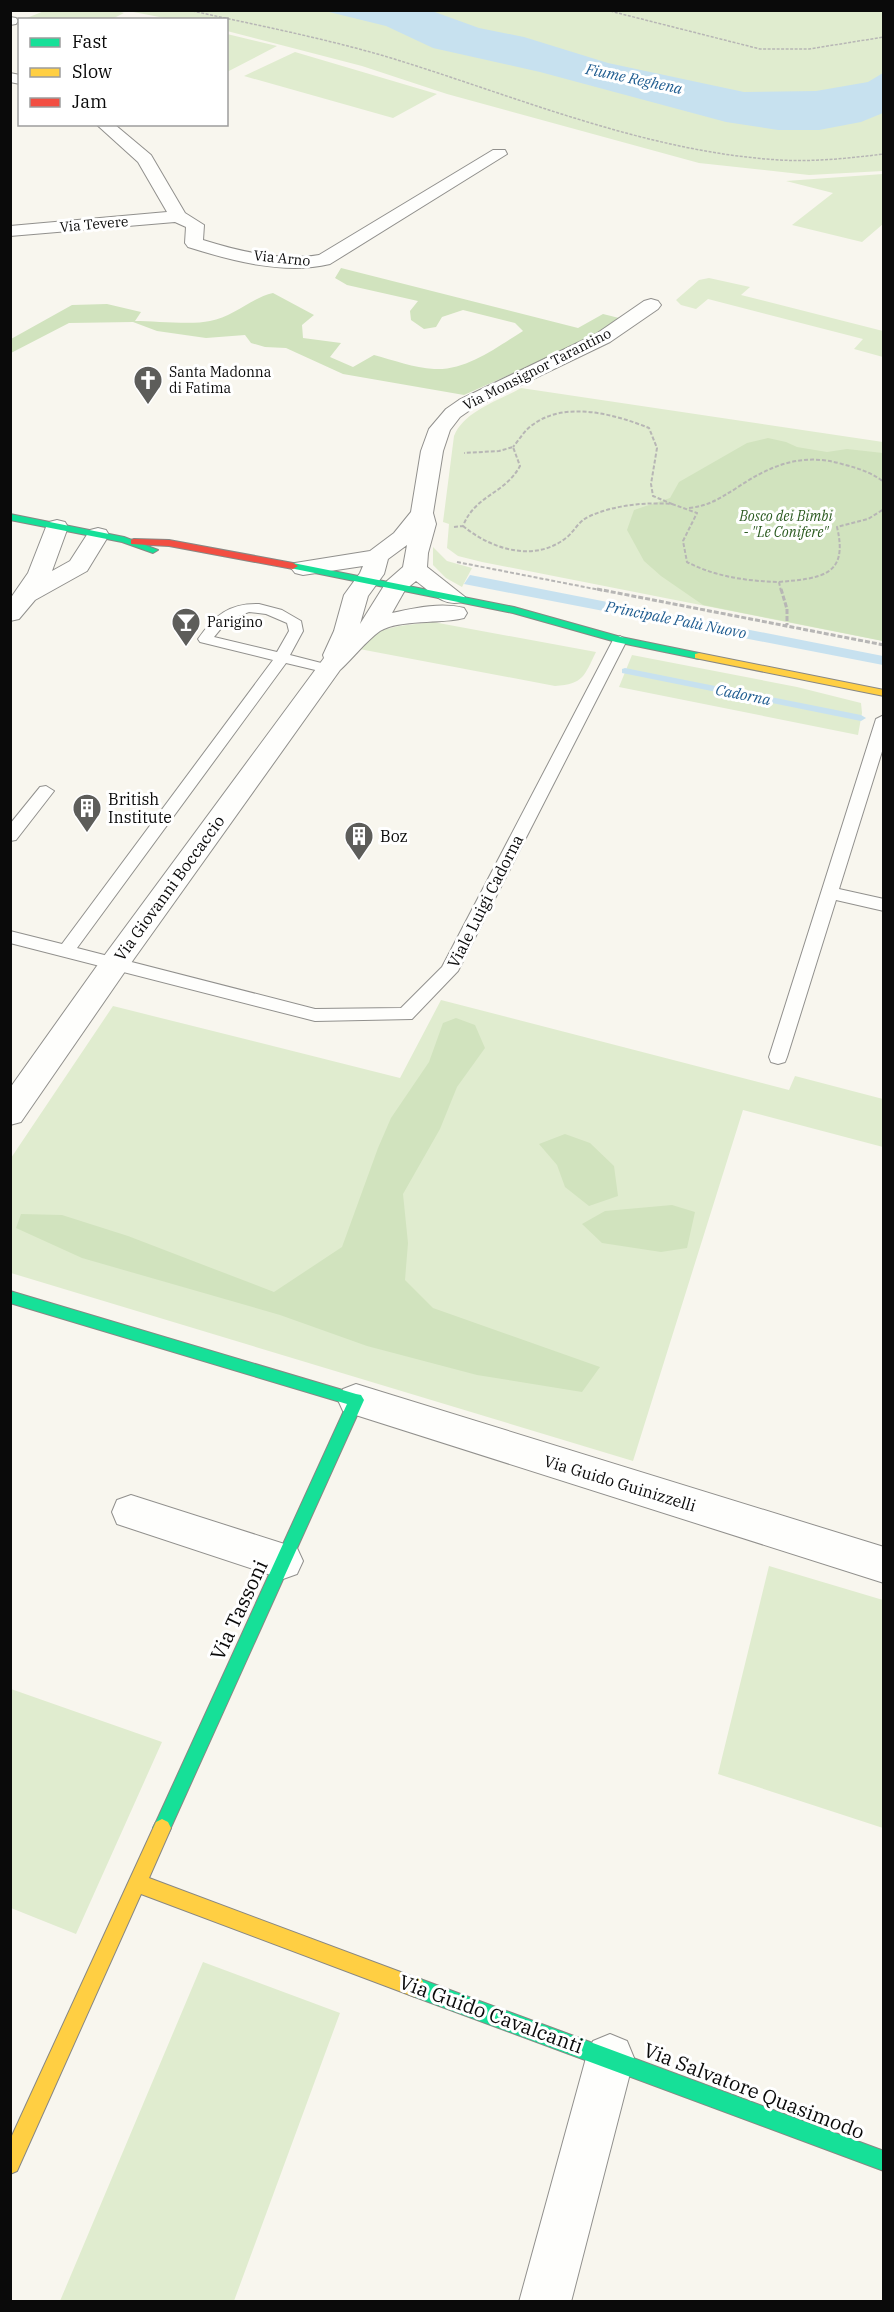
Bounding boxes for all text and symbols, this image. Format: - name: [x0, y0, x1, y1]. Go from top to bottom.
- legend: [18, 18, 228, 126]
- text: Fast: [72, 30, 107, 53]
- water label: Fiume Reghena: [583, 59, 685, 98]
- text: Slow: [72, 60, 112, 83]
- text: Jam: [72, 90, 107, 113]
- street label: Via Tevere: [59, 212, 129, 236]
- street label: Via Arno: [253, 246, 311, 270]
- street label: Via Monsignor Tarantino: [460, 324, 614, 414]
- place label: Santa Madonna di Fatima: [169, 363, 272, 397]
- church icon: Santa Madonna di Fatima: [132, 364, 164, 406]
- park label: Bosco dei Bimbi - "Le Conifere": [738, 507, 834, 541]
- water label: Principale Palù Nuovo: [603, 596, 748, 642]
- bar icon: Parigino: [170, 606, 202, 648]
- place label: Parigino: [207, 613, 263, 631]
- water label: Cadorna: [714, 680, 773, 709]
- place label: British Institute: [108, 789, 172, 827]
- building icon: British Institute: [71, 792, 103, 834]
- street label: Via Giovanni Boccaccio: [110, 811, 228, 965]
- building icon: Boz: [343, 820, 375, 862]
- place label: Boz: [380, 826, 408, 846]
- street label: Viale Luigi Cadorna: [443, 831, 527, 971]
- street label: Via Guido Guinizzelli: [542, 1450, 698, 1516]
- street label: Via Tassoni: [204, 1555, 274, 1664]
- street label: Via Guido Cavalcanti: [395, 1968, 587, 2059]
- street label: Via Salvatore Quasimodo: [640, 2036, 869, 2145]

